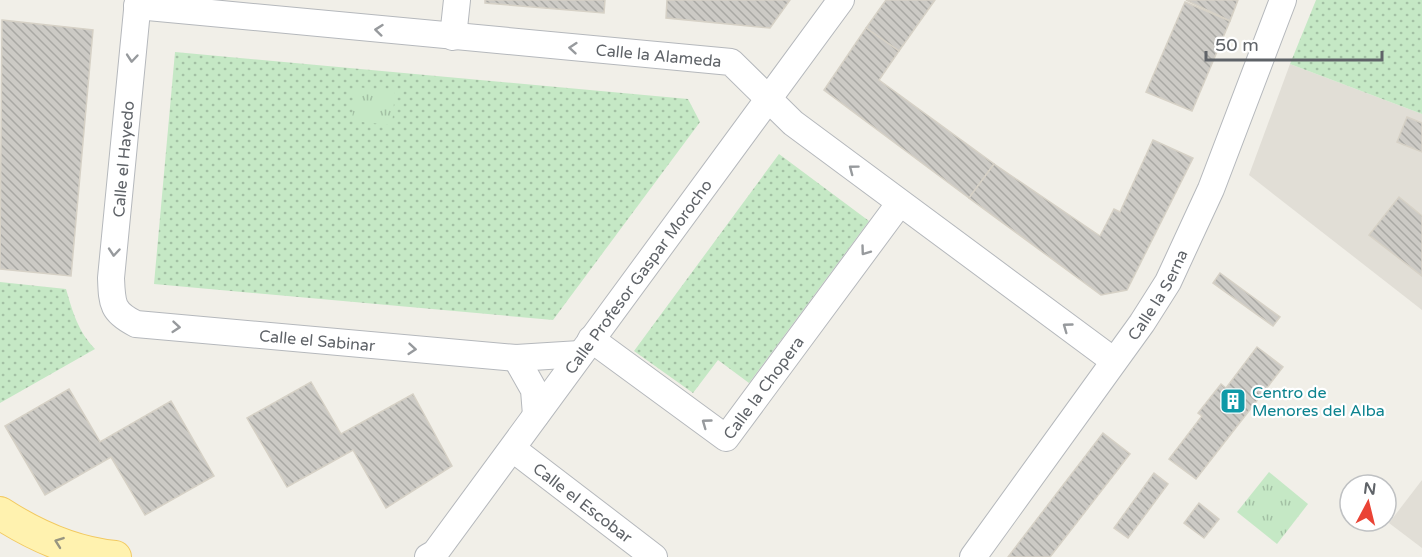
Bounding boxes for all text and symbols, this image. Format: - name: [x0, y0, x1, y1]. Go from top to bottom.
- one-way arrow: [374, 24, 383, 37]
- scale bar: [1206, 24, 1382, 62]
- text: 50 m: [1215, 34, 1259, 56]
- street label: Calle la Alameda: [595, 40, 722, 72]
- one-way arrow: [568, 42, 577, 55]
- one-way arrow: [126, 54, 139, 63]
- street label: Calle el Hayedo: [109, 100, 139, 218]
- one-way arrow: [848, 165, 859, 176]
- street label: Calle Profesor Gaspar Morocho: [561, 176, 717, 379]
- one-way arrow: [861, 245, 872, 256]
- street label: Calle la Serna: [1124, 246, 1193, 345]
- one-way arrow: [108, 248, 121, 257]
- one-way arrow: [171, 321, 180, 334]
- one-way arrow: [1063, 323, 1074, 334]
- street label: Calle el Sabinar: [258, 326, 377, 356]
- street label: Calle la Chopera: [719, 333, 809, 444]
- one-way arrow: [407, 342, 416, 355]
- place label: Centro de Menores del Alba: [1252, 383, 1385, 421]
- building icon: Centro de Menores del Alba: [1218, 386, 1248, 416]
- one-way arrow: [701, 419, 712, 430]
- street label: Calle el Escobar: [529, 459, 637, 548]
- north arrow: [1338, 473, 1398, 533]
- text: N: [1362, 478, 1377, 500]
- one-way arrow: [54, 537, 65, 550]

